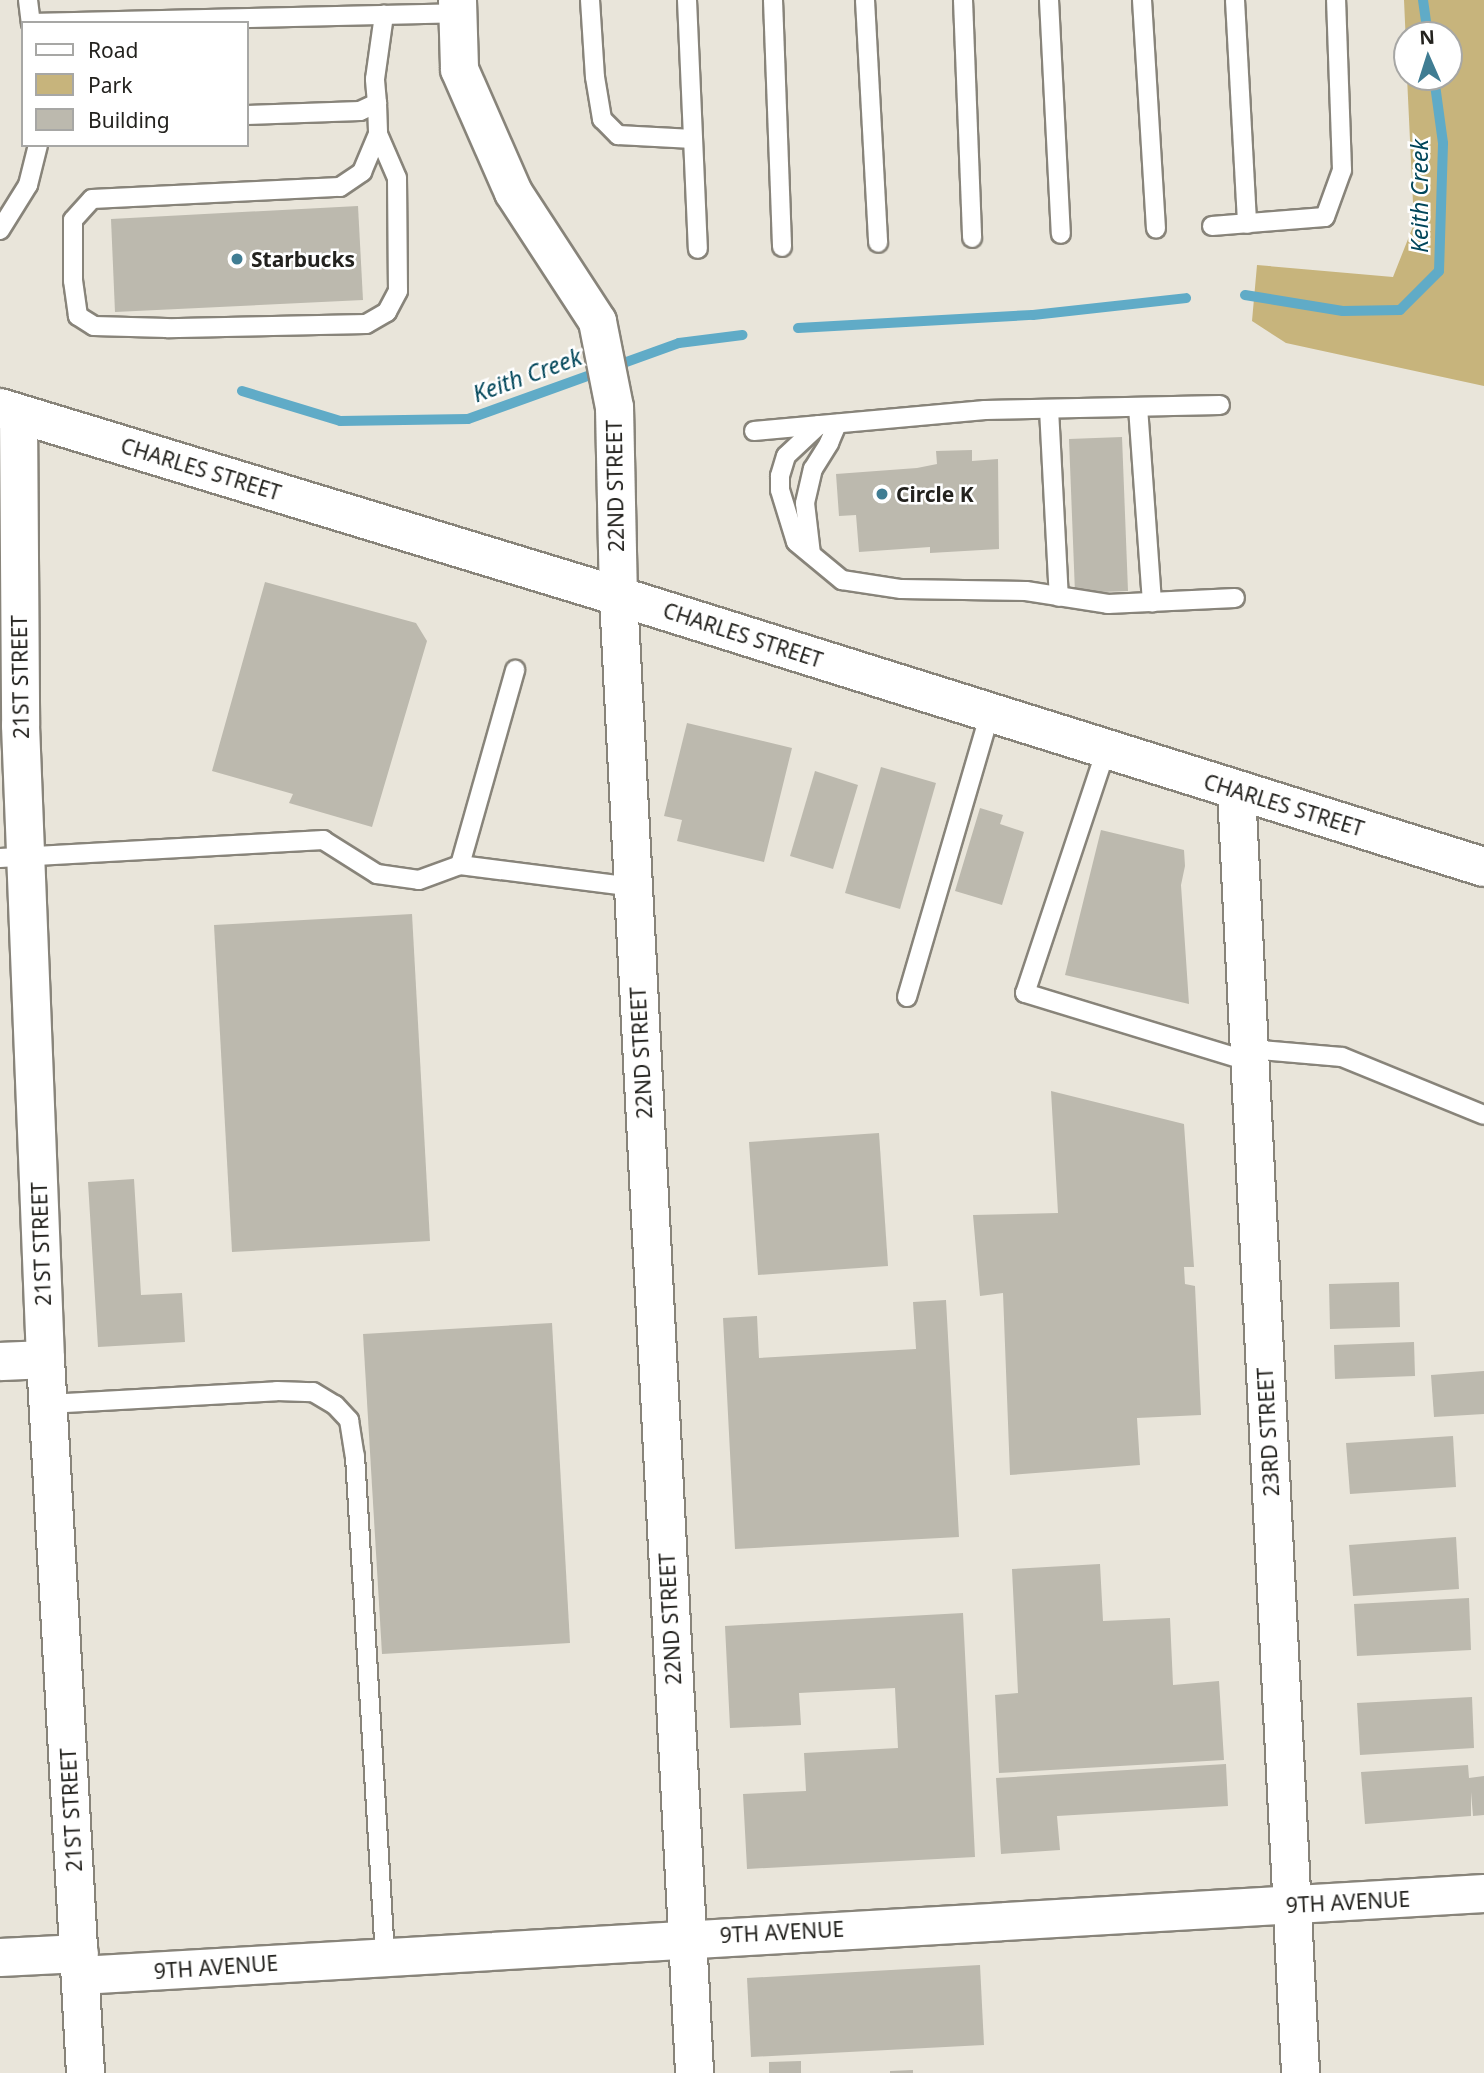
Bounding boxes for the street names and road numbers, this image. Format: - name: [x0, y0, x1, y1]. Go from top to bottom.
- street label: 22ND STREET: [601, 420, 629, 552]
- street label: CHARLES STREET: [118, 433, 284, 505]
- street label: CHARLES STREET: [660, 597, 826, 673]
- street label: 21ST STREET: [6, 615, 34, 739]
- street label: CHARLES STREET: [1201, 769, 1367, 841]
- street label: 22ND STREET: [625, 986, 657, 1120]
- street label: 21ST STREET: [26, 1182, 56, 1306]
- street label: 23RD STREET: [1252, 1367, 1284, 1497]
- street label: 22ND STREET: [654, 1552, 686, 1686]
- street label: 21ST STREET: [55, 1747, 87, 1873]
- street label: 9TH AVENUE: [1285, 1886, 1411, 1918]
- street label: 9TH AVENUE: [719, 1916, 845, 1948]
- street label: 9TH AVENUE: [153, 1950, 279, 1984]

